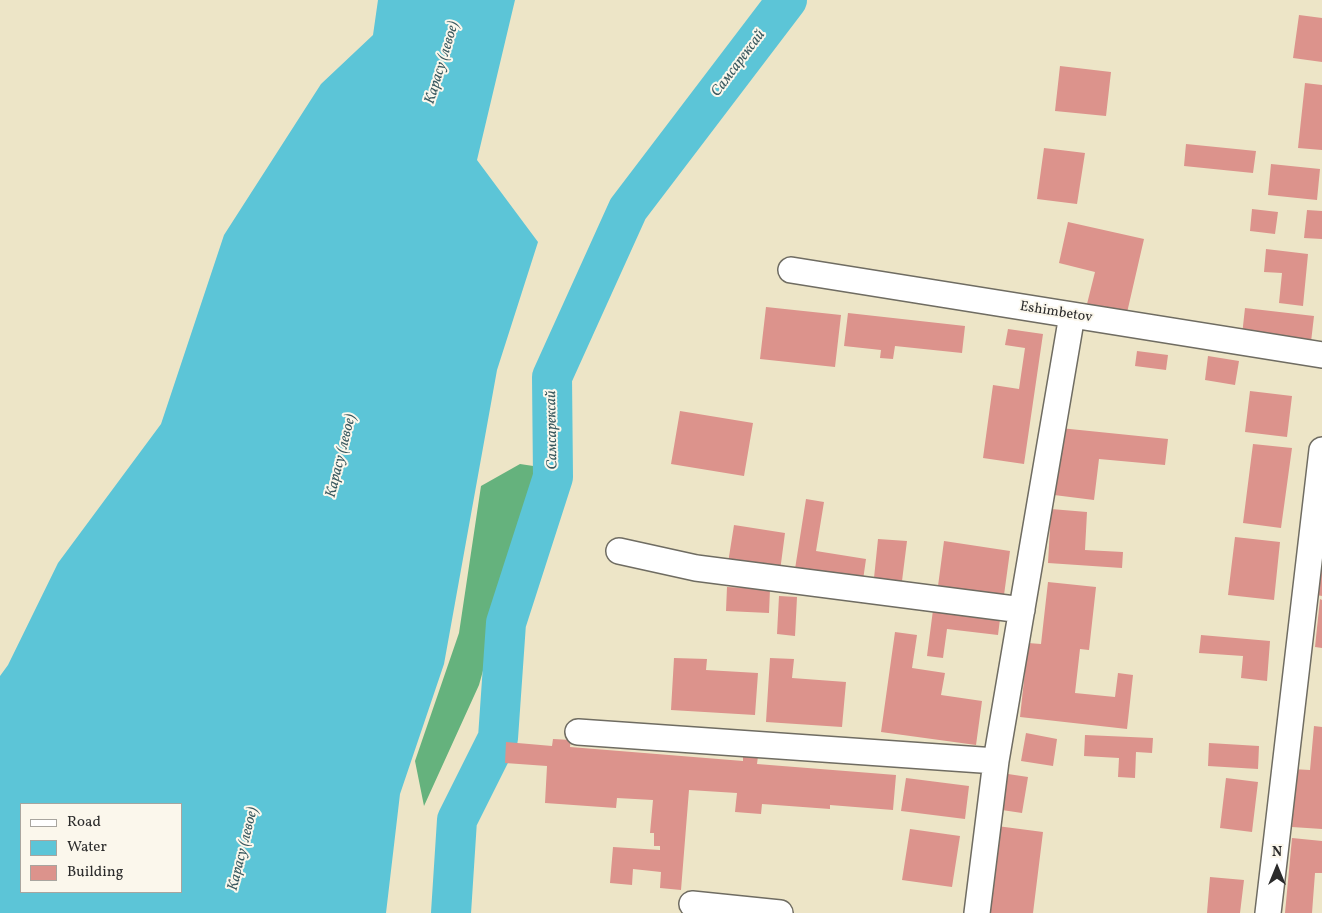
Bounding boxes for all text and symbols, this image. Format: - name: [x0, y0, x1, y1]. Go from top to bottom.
- water label: Карасу (левое): [422, 19, 464, 107]
- water label: Самсарексай: [708, 27, 770, 101]
- street label: Eshimbetov: [1019, 299, 1093, 327]
- water label: Самсарексай: [543, 390, 563, 470]
- water label: Карасу (левое): [323, 412, 361, 500]
- legend: [20, 803, 182, 893]
- water label: Карасу (левое): [225, 805, 263, 893]
- text: Road: [67, 812, 101, 833]
- text: Water: [67, 837, 107, 858]
- north arrow: [1252, 843, 1302, 893]
- text: N: [1272, 843, 1282, 862]
- text: Building: [67, 862, 123, 883]

